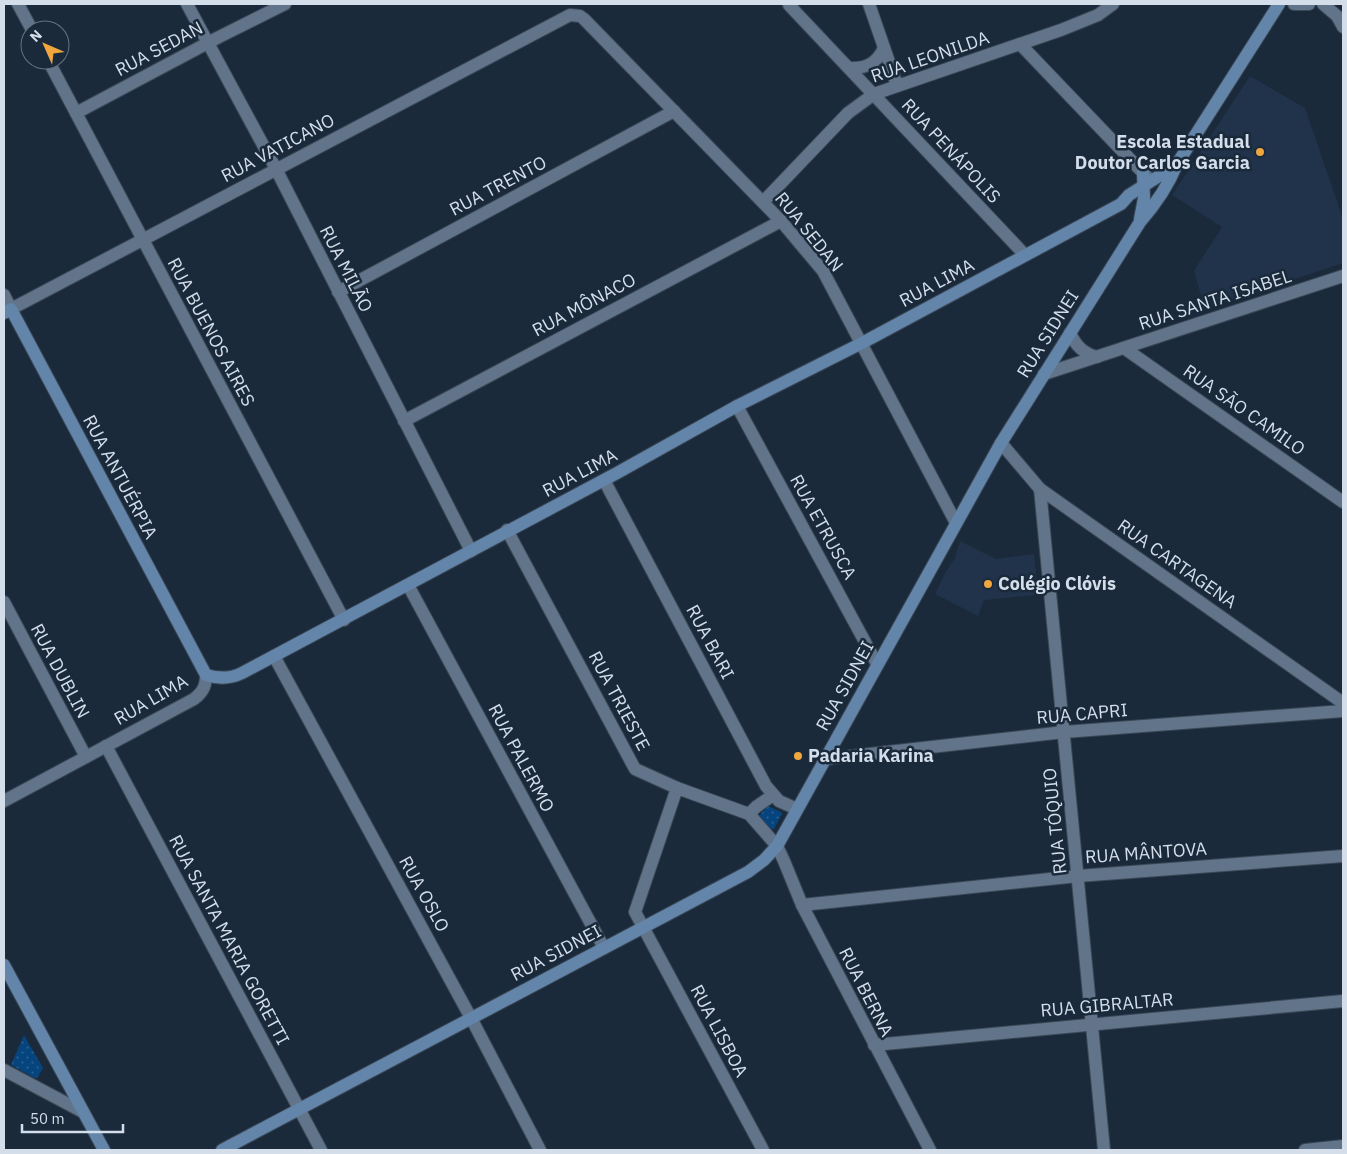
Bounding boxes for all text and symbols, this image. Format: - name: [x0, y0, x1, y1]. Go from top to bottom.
- street label: RUA SEDAN: [111, 16, 207, 81]
- north arrow: [20, 20, 70, 70]
- street label: RUA LEONILDA: [868, 25, 992, 88]
- text: N: [26, 26, 46, 46]
- street label: RUA PENÁPOLIS: [897, 93, 1006, 208]
- street label: RUA VATICANO: [217, 108, 338, 187]
- place label: Escola Estadual Doutor Carlos Garcia: [1075, 130, 1251, 174]
- marker: Escola Estadual Doutor Carlos Garcia: [1254, 146, 1266, 158]
- street label: RUA TRENTO: [445, 150, 550, 221]
- street label: RUA SEDAN: [770, 187, 849, 276]
- street label: RUA MILÃO: [315, 222, 378, 316]
- street label: RUA LIMA: [895, 253, 979, 312]
- street label: RUA BUENOS AIRES: [163, 254, 260, 410]
- street label: RUA SANTA ISABEL: [1136, 264, 1294, 335]
- street label: RUA MÔNACO: [528, 268, 640, 341]
- street label: RUA SIDNEI: [1012, 286, 1084, 382]
- street label: RUA SÃO CAMILO: [1179, 359, 1310, 460]
- street label: RUA ANTUÉRPIA: [78, 411, 163, 543]
- street label: RUA LIMA: [538, 443, 622, 502]
- street label: RUA ETRUSCA: [785, 470, 862, 584]
- street label: RUA CARTAGENA: [1113, 514, 1242, 614]
- place label: Colégio Clóvis: [998, 572, 1116, 595]
- marker: Colégio Clóvis: [982, 578, 994, 590]
- street label: RUA BARI: [681, 601, 740, 683]
- street label: RUA DUBLIN: [26, 619, 95, 722]
- street label: RUA SIDNEI: [810, 637, 879, 735]
- street label: RUA TRIESTE: [584, 647, 655, 755]
- street label: RUA LIMA: [110, 669, 192, 730]
- street label: RUA CAPRI: [1035, 698, 1128, 729]
- street label: RUA PALERMO: [483, 700, 560, 816]
- place label: Padaria Karina: [808, 744, 934, 767]
- marker: Padaria Karina: [792, 750, 804, 762]
- street label: RUA TÓQUIO: [1037, 767, 1072, 875]
- street label: RUA SANTA MARIA GORETTI: [164, 831, 295, 1049]
- street label: RUA MÂNTOVA: [1084, 837, 1208, 868]
- street label: RUA OSLO: [394, 852, 455, 936]
- street label: RUA SIDNEI: [507, 919, 605, 986]
- street label: RUA BERNA: [834, 943, 899, 1041]
- street label: RUA LISBOA: [685, 981, 754, 1081]
- street label: RUA GIBRALTAR: [1039, 987, 1174, 1022]
- scale bar: [22, 1102, 124, 1134]
- text: 50 m: [30, 1109, 65, 1128]

